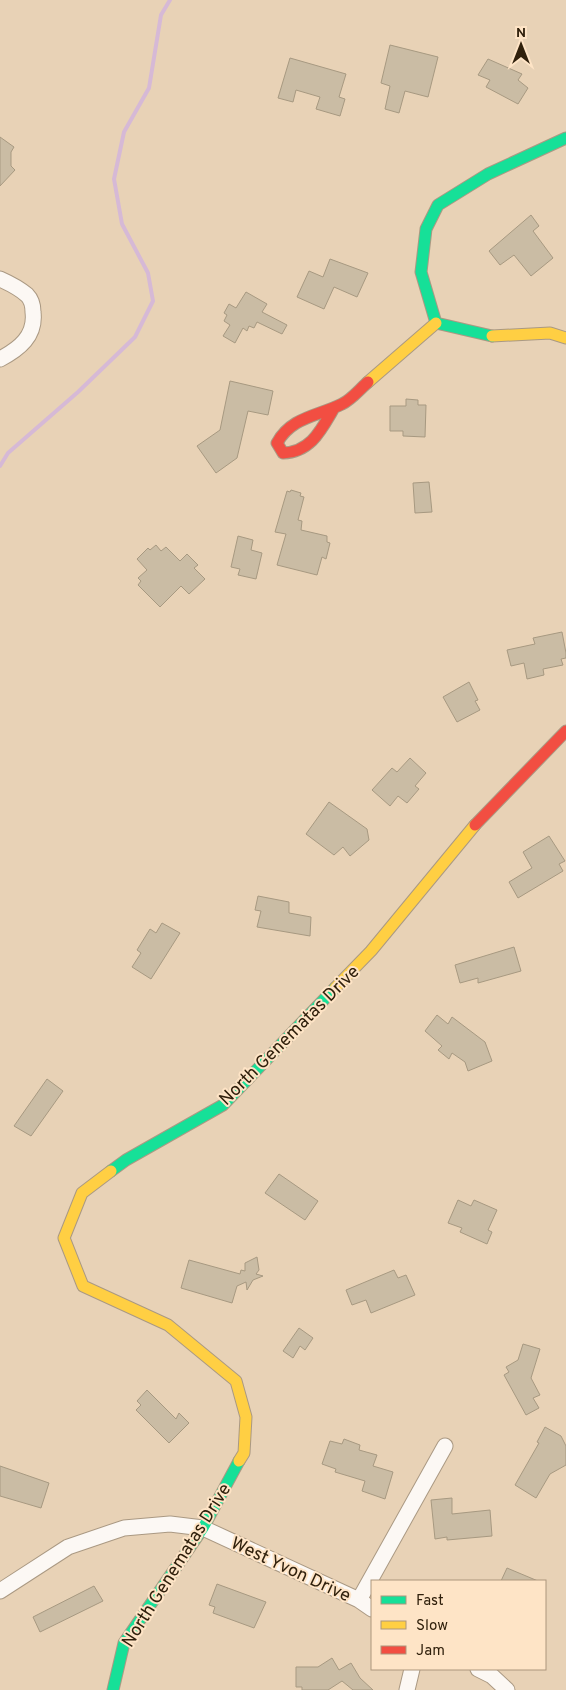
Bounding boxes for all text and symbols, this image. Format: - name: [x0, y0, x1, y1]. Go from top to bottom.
- north arrow: [496, 20, 546, 70]
- text: N: [516, 25, 526, 42]
- street label: North Genematas Drive: [215, 961, 365, 1111]
- street label: North Genematas Drive: [117, 1479, 237, 1652]
- street label: West Yvon Drive: [227, 1533, 354, 1608]
- legend: [371, 1580, 546, 1670]
- text: Fast: [416, 1592, 444, 1611]
- text: Slow: [416, 1617, 448, 1636]
- text: Jam: [416, 1642, 445, 1661]

